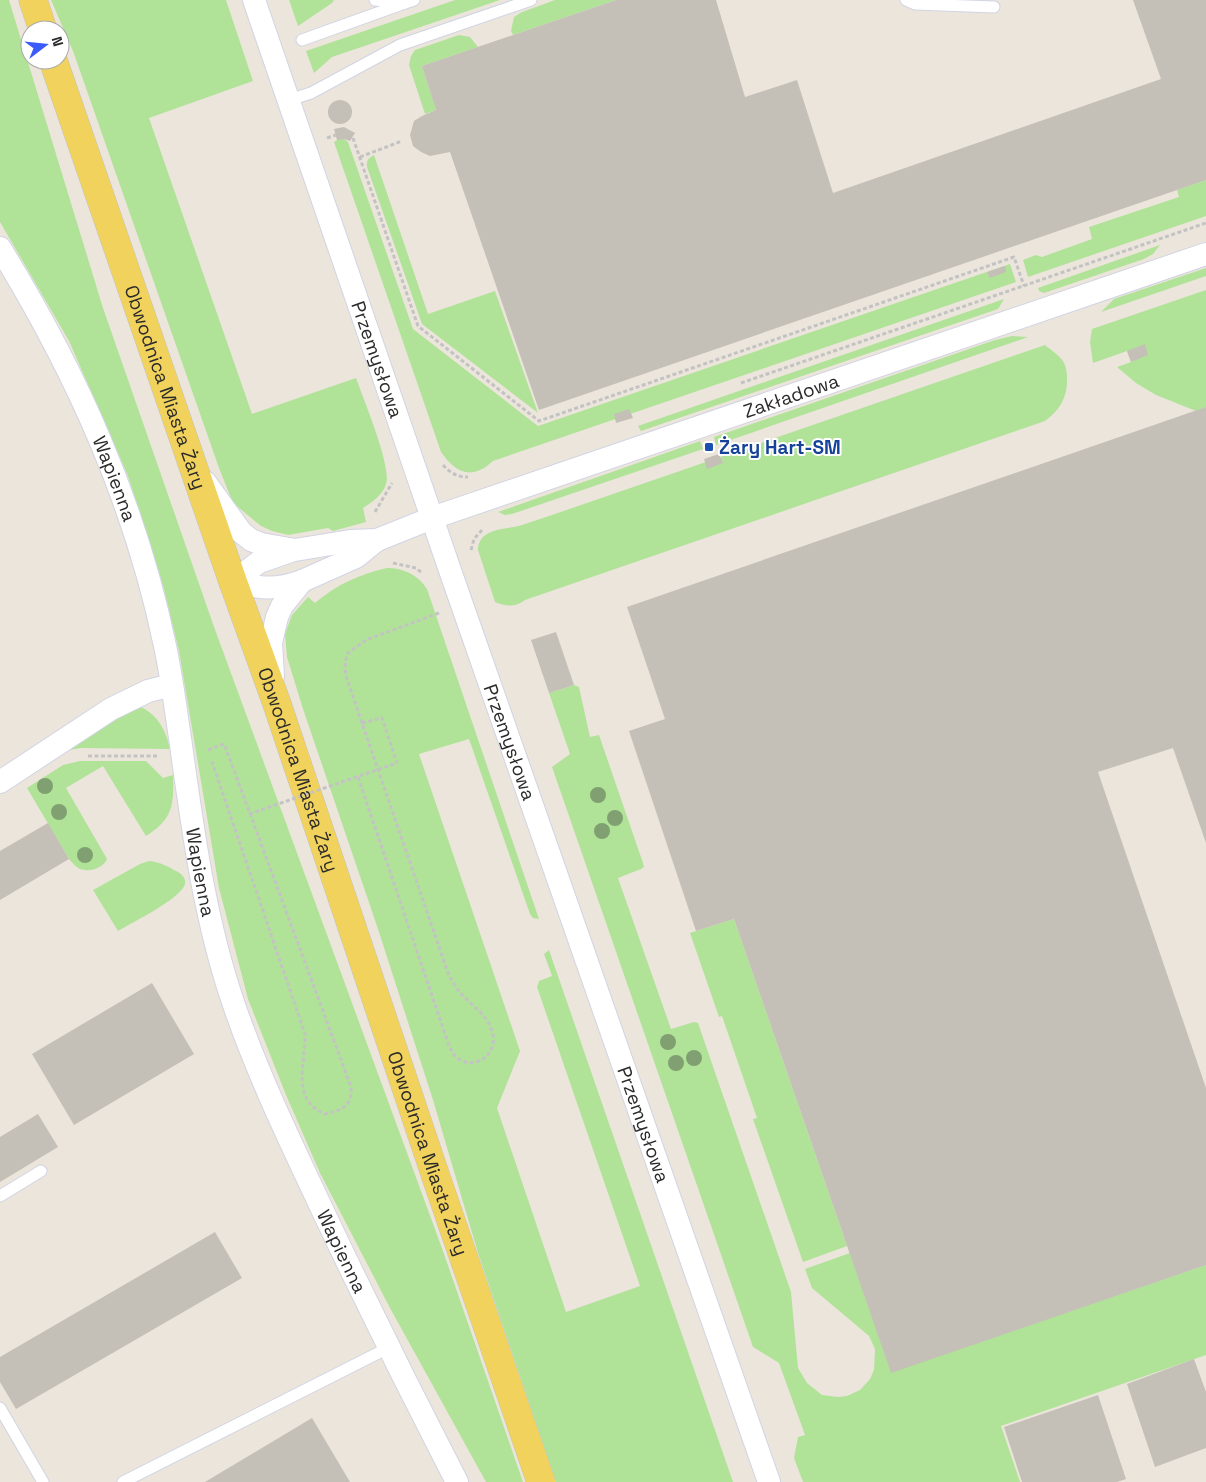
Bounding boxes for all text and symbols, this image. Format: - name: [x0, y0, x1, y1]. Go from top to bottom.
- north arrow: [20, 20, 70, 70]
- text: N: [48, 34, 67, 48]
- street label: Obwodnica Miasta Żary: [119, 282, 212, 493]
- street label: Przemysłowa: [345, 298, 409, 421]
- street label: Zakładowa: [740, 368, 842, 424]
- street label: Wapienna: [87, 432, 142, 525]
- place label: Żary Hart-SM: [719, 435, 841, 460]
- marker: Żary Hart-SM: [703, 441, 715, 453]
- street label: Obwodnica Miasta Żary: [252, 664, 345, 875]
- street label: Przemysłowa: [478, 681, 542, 804]
- street label: Wapienna: [180, 826, 221, 919]
- street label: Obwodnica Miasta Żary: [382, 1048, 474, 1259]
- street label: Przemysłowa: [611, 1063, 675, 1186]
- street label: Wapienna: [311, 1205, 372, 1297]

